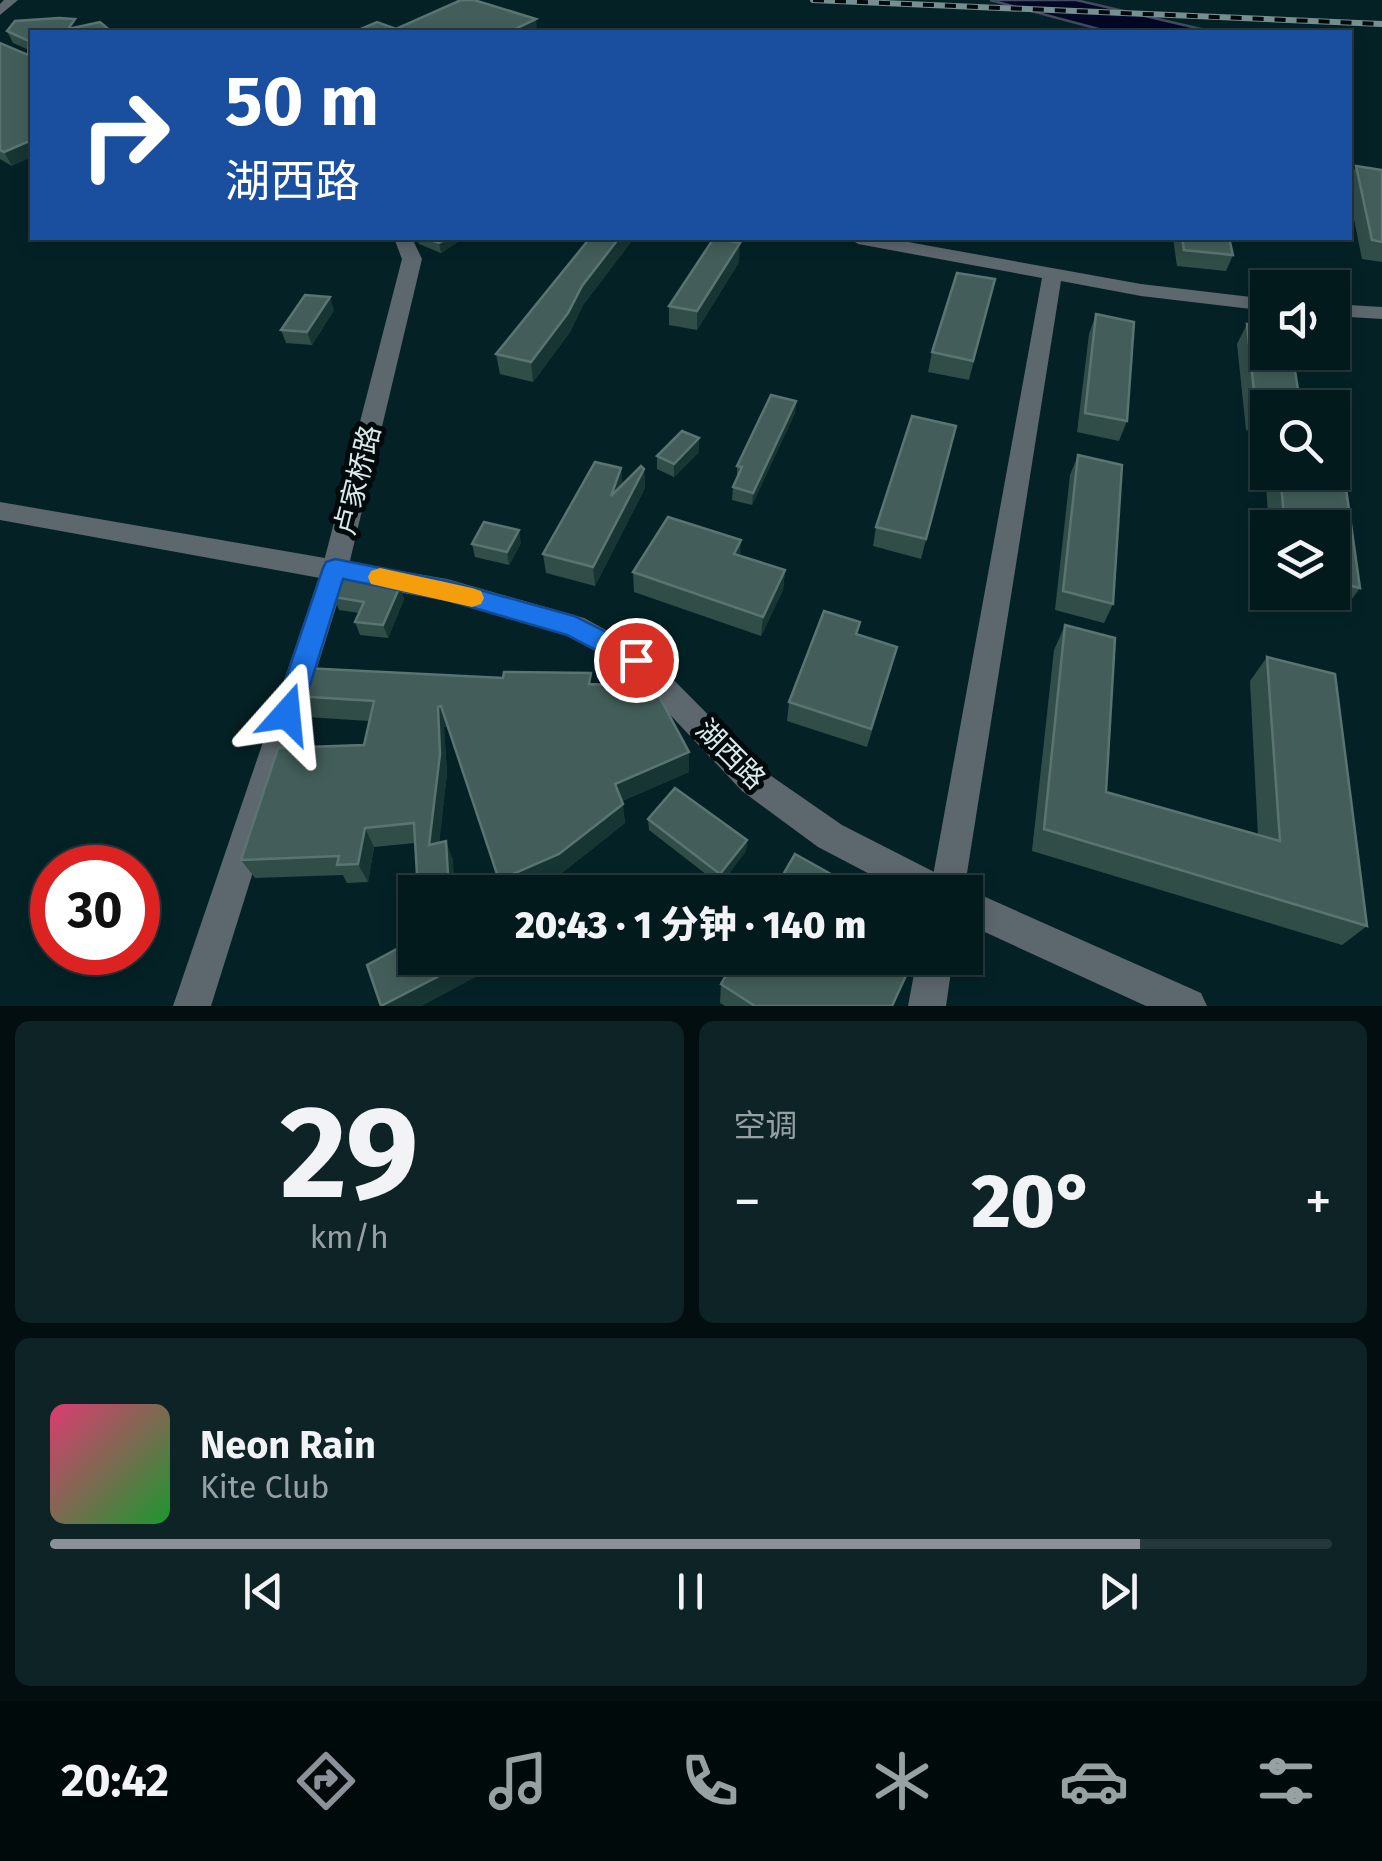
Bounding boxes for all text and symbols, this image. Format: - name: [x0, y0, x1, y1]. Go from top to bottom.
- text: 50 m: [225, 60, 379, 144]
- icon: right: [60, 70, 190, 200]
- text: 湖西路: [225, 155, 360, 209]
- map controls: [1250, 270, 1350, 610]
- button: sound: [1250, 270, 1350, 370]
- button: search: [1250, 390, 1350, 490]
- street label: 卢家桥路: [328, 422, 387, 538]
- button: layers: [1250, 510, 1350, 610]
- pin: [594, 618, 679, 703]
- icon: arrive: [609, 633, 664, 688]
- position arrow: [235, 662, 339, 766]
- street label: 湖西路: [689, 713, 772, 796]
- speed limit sign: 30: [30, 845, 160, 975]
- text: 20:43 · 1 分钟 · 140 m: [515, 902, 866, 948]
- text: 29: [280, 1075, 419, 1231]
- text: 空调: [734, 1107, 798, 1145]
- text: 20°: [971, 1157, 1094, 1247]
- text: −: [734, 1169, 761, 1235]
- text: +: [1305, 1169, 1332, 1235]
- text: km/h: [310, 1218, 389, 1256]
- text: Neon Rain: [200, 1422, 376, 1468]
- text: Kite Club: [200, 1468, 329, 1506]
- icon: previous: [236, 1564, 291, 1619]
- icon: pause: [663, 1564, 718, 1619]
- icon: next: [1091, 1564, 1146, 1619]
- icon: directions: [291, 1746, 361, 1816]
- icon: music: [483, 1746, 553, 1816]
- icon: phone: [675, 1746, 745, 1816]
- icon: climate: [867, 1746, 937, 1816]
- icon: car: [1059, 1746, 1129, 1816]
- icon: filters: [1251, 1746, 1321, 1816]
- text: 20:42: [61, 1754, 169, 1808]

